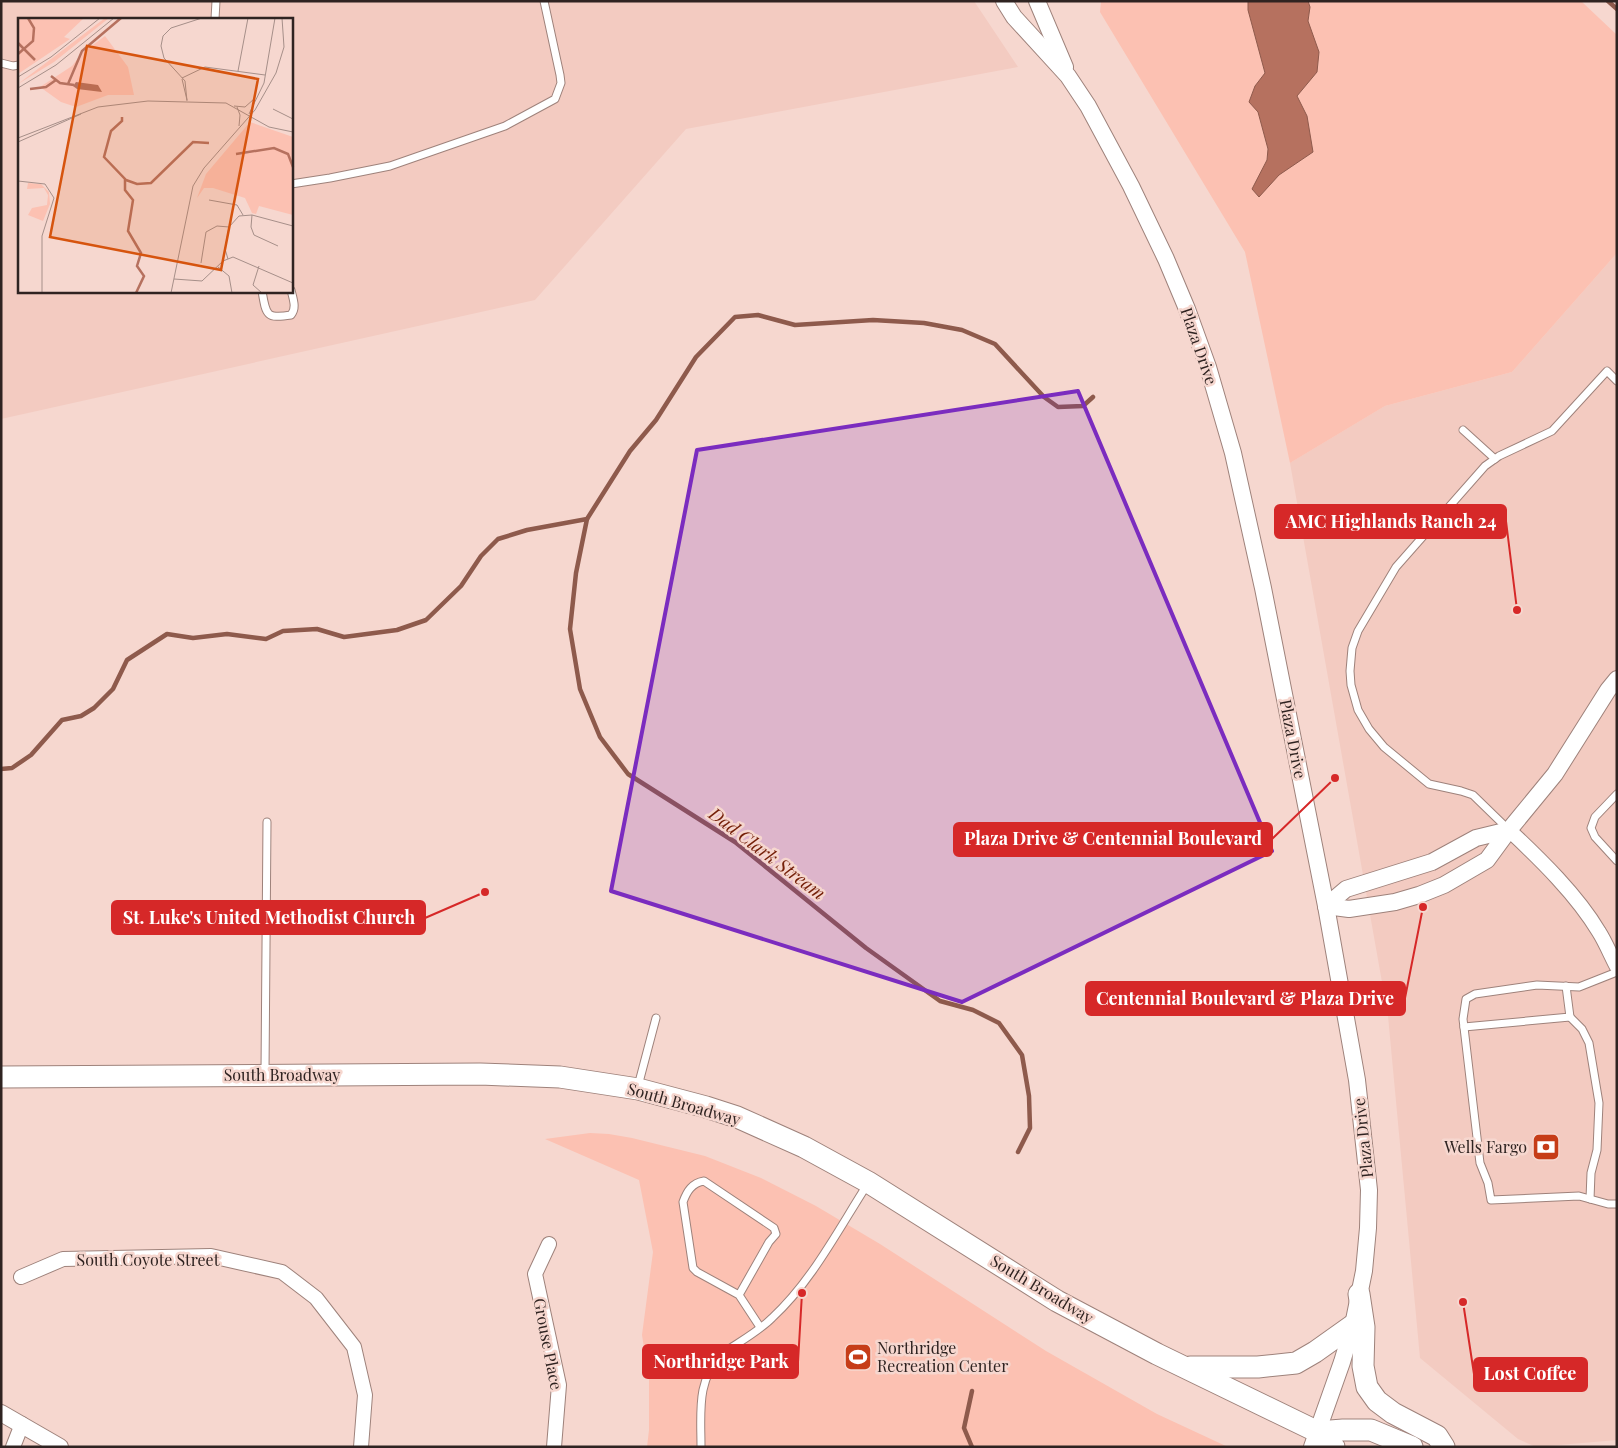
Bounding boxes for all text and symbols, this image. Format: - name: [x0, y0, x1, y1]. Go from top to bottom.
- inset map: [18, 18, 292, 292]
- street label: Plaza Drive: [1176, 304, 1222, 387]
- callout: AMC Highlands Ranch 24: [1275, 505, 1506, 538]
- text: AMC Highlands Ranch 24: [1285, 509, 1496, 533]
- street label: Plaza Drive: [1276, 697, 1311, 780]
- water label: Dad Clark Stream: [704, 801, 831, 905]
- callout: Plaza Drive & Centennial Boulevard: [954, 823, 1272, 856]
- text: Plaza Drive & Centennial Boulevard: [964, 826, 1262, 850]
- callout: St. Luke's United Methodist Church: [112, 901, 425, 934]
- text: St. Luke's United Methodist Church: [123, 905, 415, 929]
- callout: Centennial Boulevard & Plaza Drive: [1086, 982, 1405, 1015]
- text: Centennial Boulevard & Plaza Drive: [1096, 986, 1394, 1010]
- street label: South Broadway: [224, 1064, 340, 1085]
- street label: South Broadway: [625, 1077, 743, 1130]
- street label: Plaza Drive: [1348, 1097, 1377, 1179]
- bank icon: Wells Fargo: [1531, 1132, 1561, 1162]
- place label: Wells Fargo: [1443, 1136, 1527, 1157]
- street label: South Coyote Street: [77, 1249, 220, 1270]
- street label: South Broadway: [987, 1250, 1098, 1328]
- street label: Grouse Place: [529, 1296, 568, 1392]
- place label: Northridge Recreation Center: [877, 1337, 1008, 1376]
- sports icon: Northridge Recreation Center: [843, 1342, 873, 1372]
- callout: Northridge Park: [643, 1345, 798, 1378]
- text: Northridge Park: [653, 1349, 789, 1373]
- callout: Lost Coffee: [1474, 1358, 1587, 1391]
- text: Lost Coffee: [1484, 1361, 1576, 1385]

